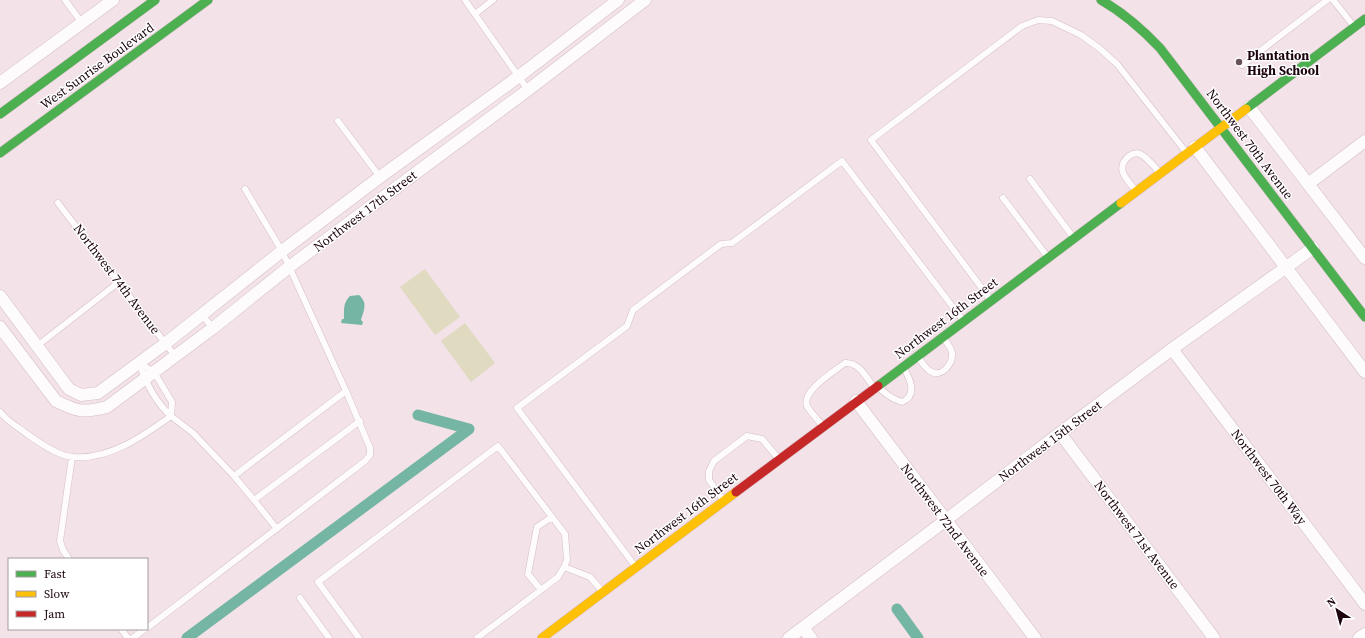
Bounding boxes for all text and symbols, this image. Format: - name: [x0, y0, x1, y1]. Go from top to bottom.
- street label: West Sunrise Boulevard: [37, 19, 158, 113]
- place label: Plantation High School: [1247, 47, 1319, 79]
- marker: Plantation High School: [1234, 57, 1244, 67]
- street label: Northwest 70th Avenue: [1203, 85, 1297, 203]
- street label: Northwest 17th Street: [310, 166, 421, 255]
- street label: Northwest 74th Avenue: [70, 220, 164, 338]
- street label: Northwest 16th Street: [891, 273, 1002, 362]
- street label: Northwest 15th Street: [995, 396, 1106, 485]
- street label: Northwest 70th Way: [1227, 426, 1311, 529]
- street label: Northwest 72nd Avenue: [897, 460, 993, 580]
- street label: Northwest 16th Street: [631, 468, 742, 557]
- street label: Northwest 71st Avenue: [1091, 477, 1184, 593]
- legend: [8, 558, 148, 630]
- text: Fast: [44, 566, 66, 582]
- text: Slow: [44, 586, 70, 602]
- north arrow: [1317, 590, 1357, 630]
- text: N: [1324, 594, 1339, 611]
- text: Jam: [43, 606, 65, 622]

